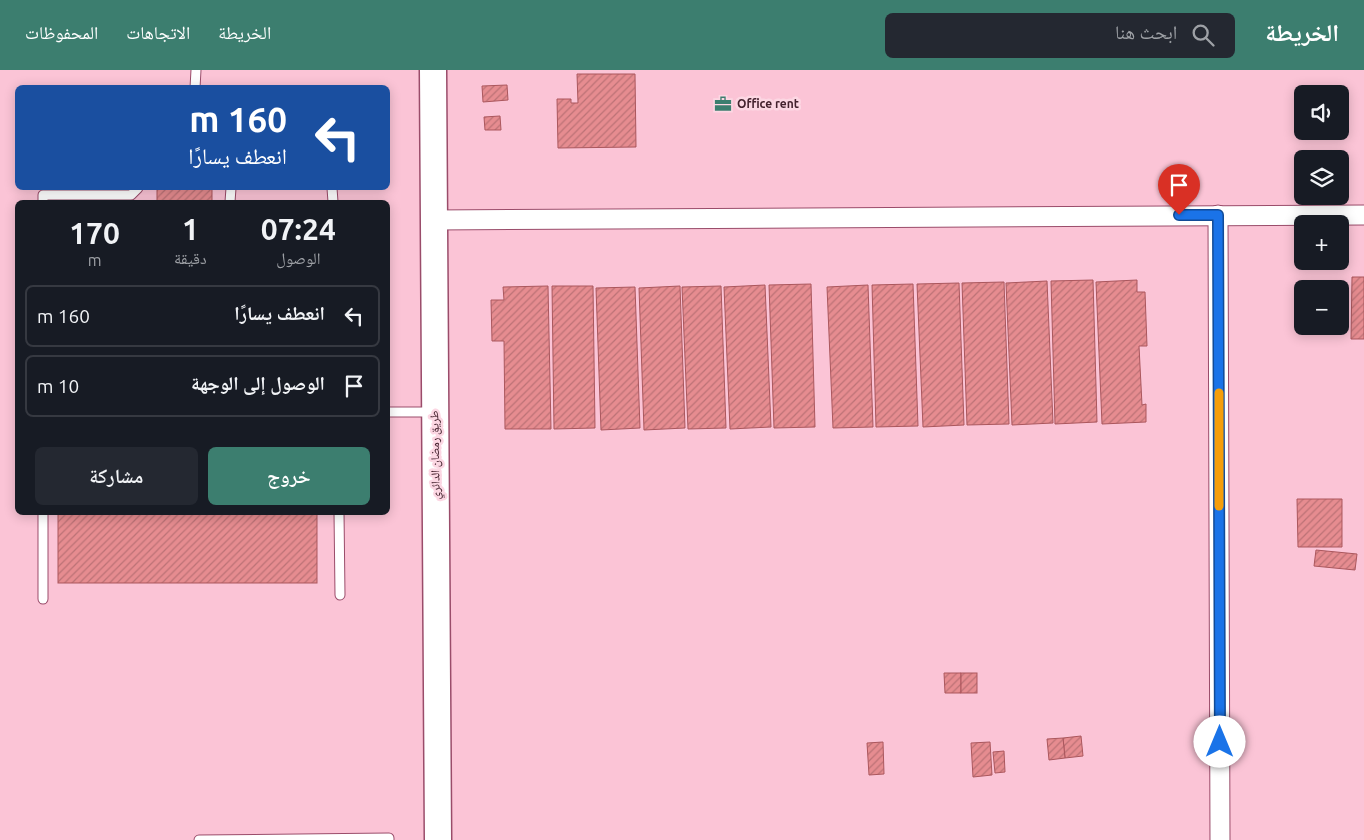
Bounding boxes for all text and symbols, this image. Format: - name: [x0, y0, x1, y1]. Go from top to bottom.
- search box: [885, 13, 1235, 58]
- text: الخريطة: [1265, 19, 1339, 46]
- text: ابحث هنا: [1115, 21, 1177, 43]
- icon: search: [1189, 21, 1217, 49]
- text: المحفوظات: [25, 22, 98, 42]
- text: الاتجاهات: [126, 22, 190, 42]
- text: الخريطة: [218, 22, 271, 42]
- map controls: [1294, 85, 1349, 335]
- button: sound: [1294, 85, 1349, 140]
- office icon: Office rent: [713, 94, 733, 114]
- place label: Office rent: [737, 97, 799, 110]
- text: 160 m: [189, 99, 287, 139]
- icon: left: [305, 105, 370, 170]
- text: انعطف يسارًا: [188, 143, 287, 168]
- button: layers: [1294, 150, 1349, 205]
- pin: [1158, 164, 1200, 215]
- icon: arrive: [1165, 171, 1193, 199]
- text: 1: [182, 212, 199, 246]
- text: 07:24: [261, 212, 336, 246]
- button: +: [1294, 215, 1349, 270]
- text: 170: [69, 216, 120, 250]
- text: دقيقة: [174, 249, 207, 267]
- text: الوصول: [276, 249, 320, 267]
- text: m: [88, 251, 101, 269]
- button: −: [1294, 280, 1349, 335]
- text: انعطف يسارًا: [234, 302, 325, 324]
- icon: left: [340, 302, 368, 330]
- text: 160 m: [37, 305, 90, 327]
- text: الوصول إلى الوجهة: [191, 372, 325, 394]
- icon: arrive: [340, 372, 368, 400]
- text: 10 m: [37, 375, 79, 397]
- street label: طريق رمضان الدائري: [427, 410, 446, 500]
- button: مشاركة: [35, 447, 198, 505]
- button: خروج: [208, 447, 370, 505]
- position arrow: [1193, 715, 1245, 767]

